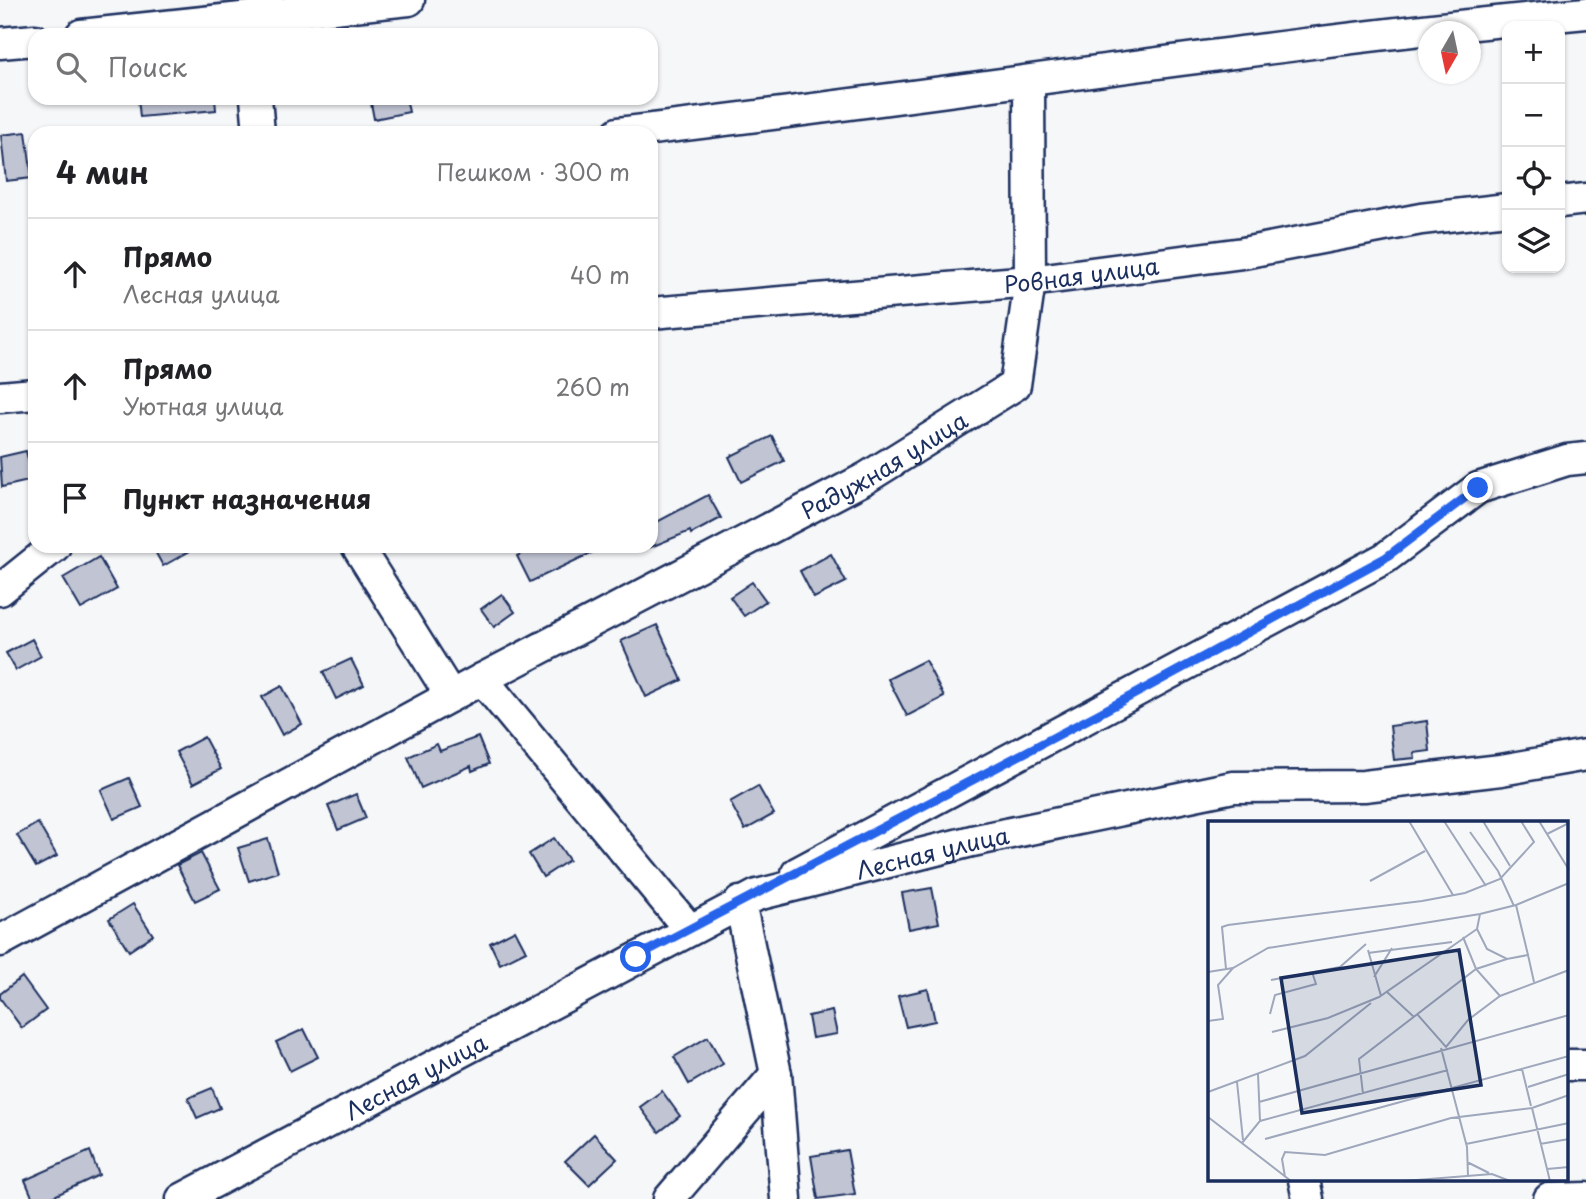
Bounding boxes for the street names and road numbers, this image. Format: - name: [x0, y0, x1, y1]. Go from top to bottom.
- street label: Ровная улица: [1002, 247, 1161, 301]
- street label: Радужная улица: [794, 401, 974, 527]
- street label: Лесная улица: [852, 816, 1012, 887]
- street label: Лесная улица: [338, 1023, 493, 1128]

